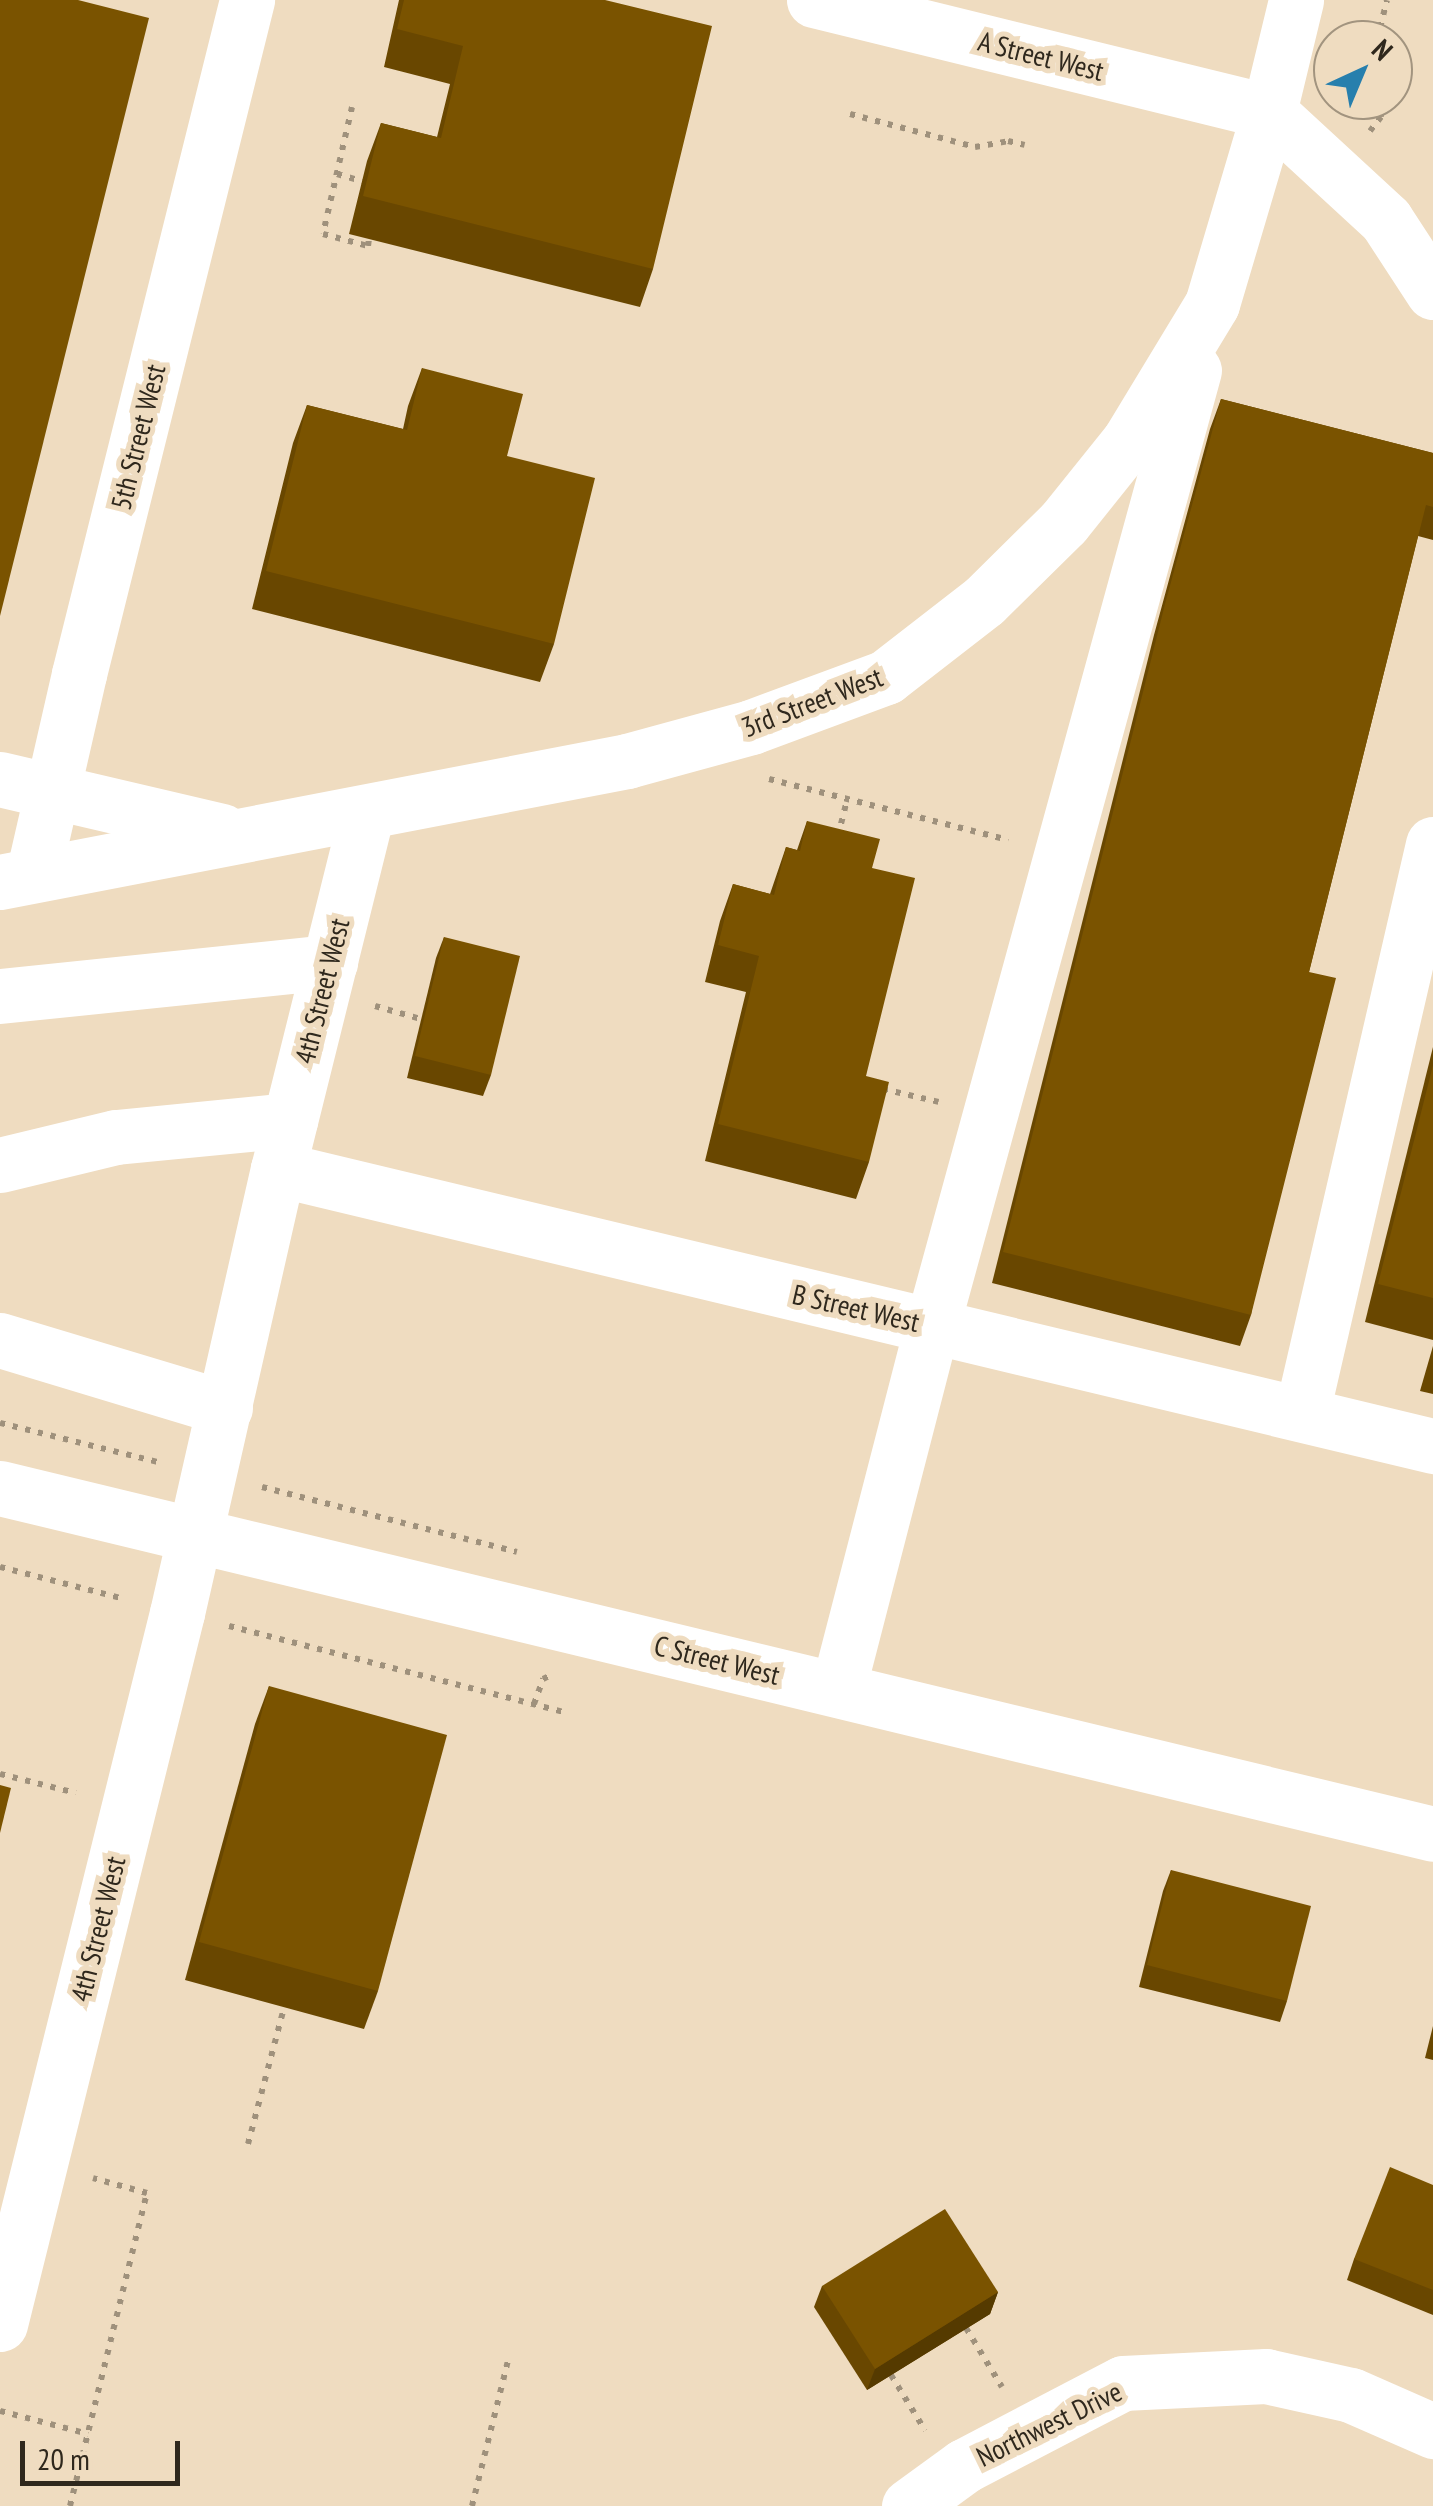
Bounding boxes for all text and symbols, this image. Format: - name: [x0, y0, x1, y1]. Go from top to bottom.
- north arrow: [1313, 20, 1413, 120]
- street label: A Street West: [974, 24, 1108, 88]
- text: N: [1365, 31, 1401, 68]
- street label: 5th Street West: [104, 361, 172, 513]
- street label: 3rd Street West: [737, 660, 887, 744]
- street label: 4th Street West: [288, 915, 356, 1067]
- street label: B Street West: [789, 1277, 923, 1339]
- street label: C Street West: [650, 1628, 784, 1692]
- street label: 4th Street West: [64, 1853, 132, 2005]
- street label: Northwest Drive: [971, 2374, 1127, 2474]
- scale bar: [25, 2421, 185, 2483]
- text: 20 m: [37, 2439, 90, 2478]

